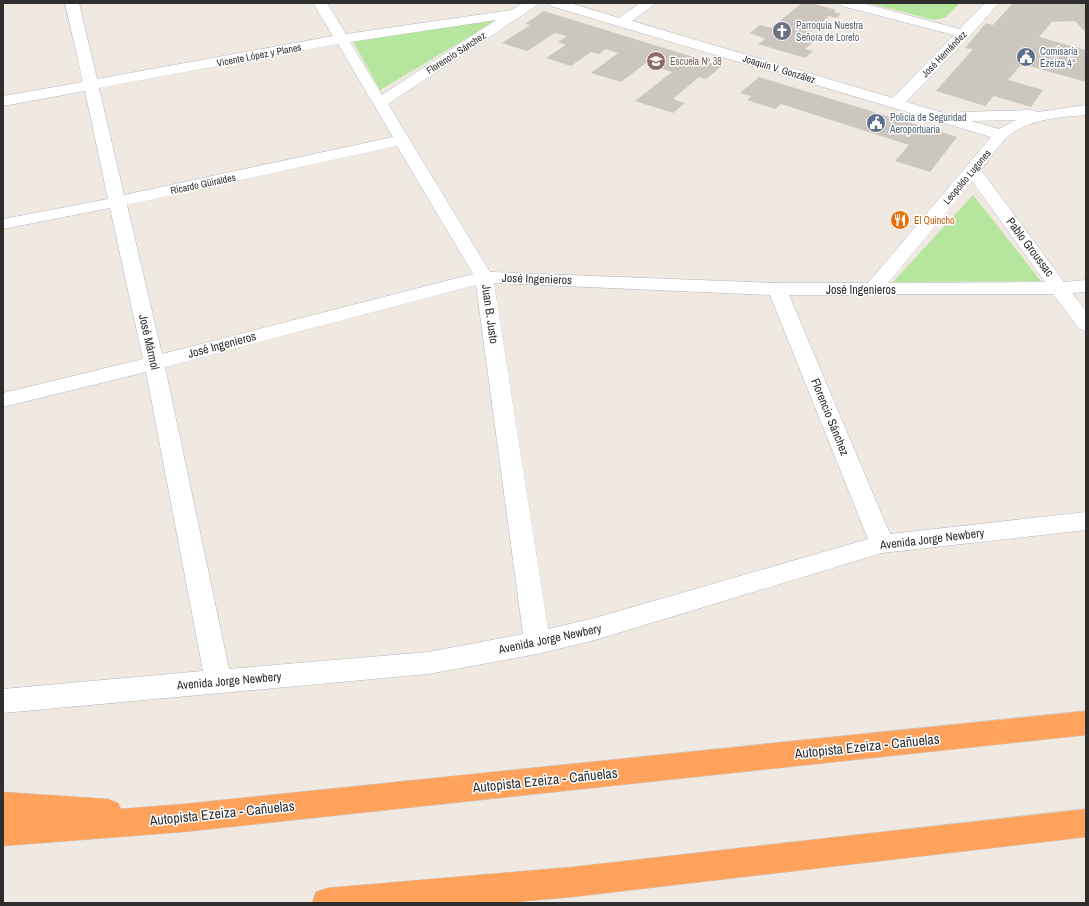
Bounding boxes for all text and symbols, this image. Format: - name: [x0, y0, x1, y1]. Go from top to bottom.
- place label: Parroquia Nuestra Señora de Loreto: [796, 19, 863, 44]
- church icon: Parroquia Nuestra Señora de Loreto: [771, 20, 793, 42]
- street label: José Hernández: [919, 28, 969, 80]
- street label: Florencio Sánchez: [424, 29, 488, 77]
- street label: Vicente López y Planes: [216, 40, 302, 70]
- place label: Comisaría Ezeiza 4°: [1040, 45, 1078, 70]
- public building icon: Comisaría Ezeiza 4°: [1015, 46, 1037, 68]
- school or university icon: Escuela Nº 38: [645, 50, 667, 72]
- street label: Joaquín V. González: [741, 52, 817, 86]
- place label: Escuela Nº 38: [670, 55, 722, 68]
- place label: Policía de Seguridad Aeroportuaria: [889, 111, 967, 136]
- public building icon: Policía de Seguridad Aeroportuaria: [865, 112, 887, 134]
- street label: Leopoldo Lugones: [940, 147, 994, 207]
- street label: Ricardo Güiraldes: [169, 171, 237, 197]
- restaurant icon: El Quincho: [889, 209, 911, 231]
- place label: El Quincho: [914, 214, 955, 227]
- street label: Pablo Groussac: [1003, 214, 1058, 280]
- street label: José Ingenieros: [502, 270, 572, 288]
- street label: José Ingenieros: [826, 282, 896, 298]
- street label: Juan B. Justo: [478, 283, 502, 345]
- street label: José Mármol: [135, 313, 163, 371]
- street label: José Ingenieros: [186, 328, 258, 362]
- street label: Florencio Sánchez: [807, 376, 853, 458]
- street label: Avenida Jorge Newbery: [878, 525, 985, 553]
- street label: Avenida Jorge Newbery: [496, 620, 603, 658]
- street label: Avenida Jorge Newbery: [175, 668, 282, 694]
- street label: Autopista Ezeiza - Cañuelas: [793, 729, 941, 763]
- street label: Autopista Ezeiza - Cañuelas: [471, 763, 619, 797]
- street label: Autopista Ezeiza - Cañuelas: [148, 796, 296, 830]

